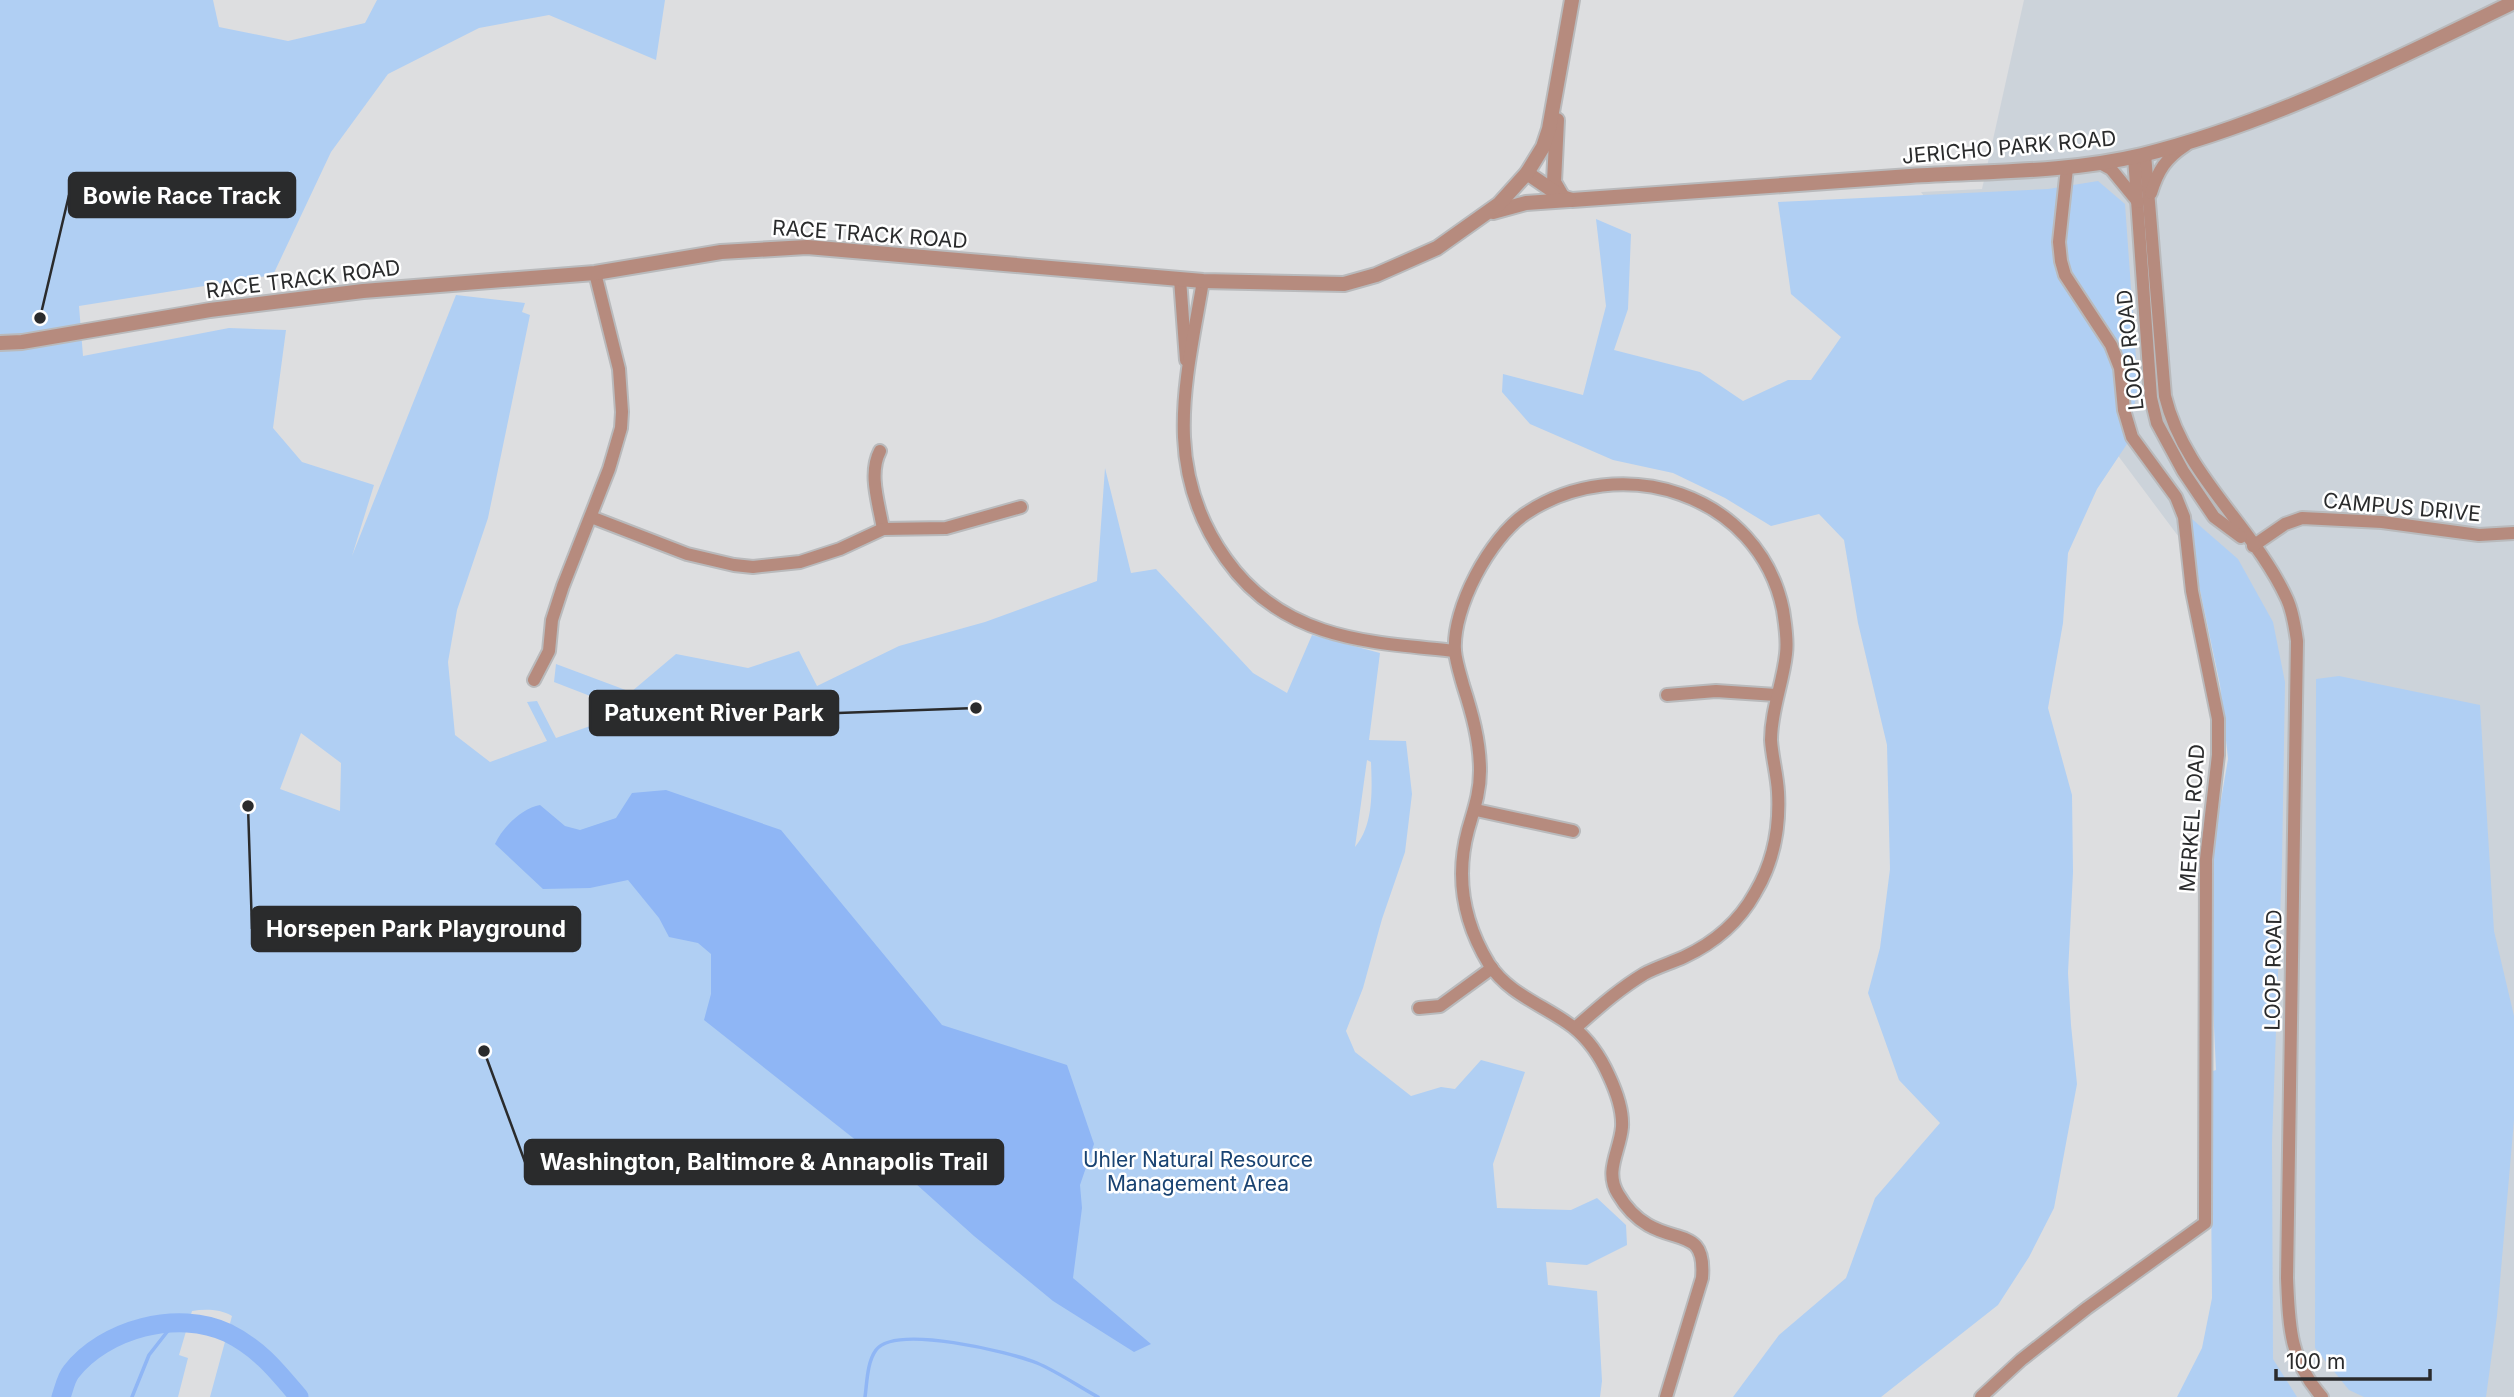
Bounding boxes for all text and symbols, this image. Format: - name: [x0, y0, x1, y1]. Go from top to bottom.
- street label: JERICHO PARK ROAD: [1901, 125, 2117, 169]
- callout: Bowie Race Track: [69, 173, 295, 217]
- text: Bowie Race Track: [83, 182, 282, 210]
- street label: RACE TRACK ROAD: [771, 215, 969, 253]
- street label: RACE TRACK ROAD: [204, 255, 402, 303]
- street label: LOOP ROAD: [2111, 288, 2149, 412]
- street label: CAMPUS DRIVE: [2322, 488, 2482, 526]
- callout: Patuxent River Park: [590, 691, 838, 735]
- text: Patuxent River Park: [604, 699, 825, 727]
- street label: MERKEL ROAD: [2174, 743, 2210, 893]
- callout: Horsepen Park Playground: [252, 907, 580, 951]
- street label: LOOP ROAD: [2259, 909, 2287, 1031]
- text: Horsepen Park Playground: [266, 915, 566, 943]
- callout: Washington, Baltimore & Annapolis Trail: [525, 1140, 1003, 1184]
- park label: Uhler Natural Resource Management Area: [1083, 1147, 1313, 1196]
- text: Washington, Baltimore & Annapolis Trail: [540, 1148, 988, 1176]
- scale bar: [2276, 1338, 2430, 1382]
- text: 100 m: [2286, 1349, 2345, 1374]

